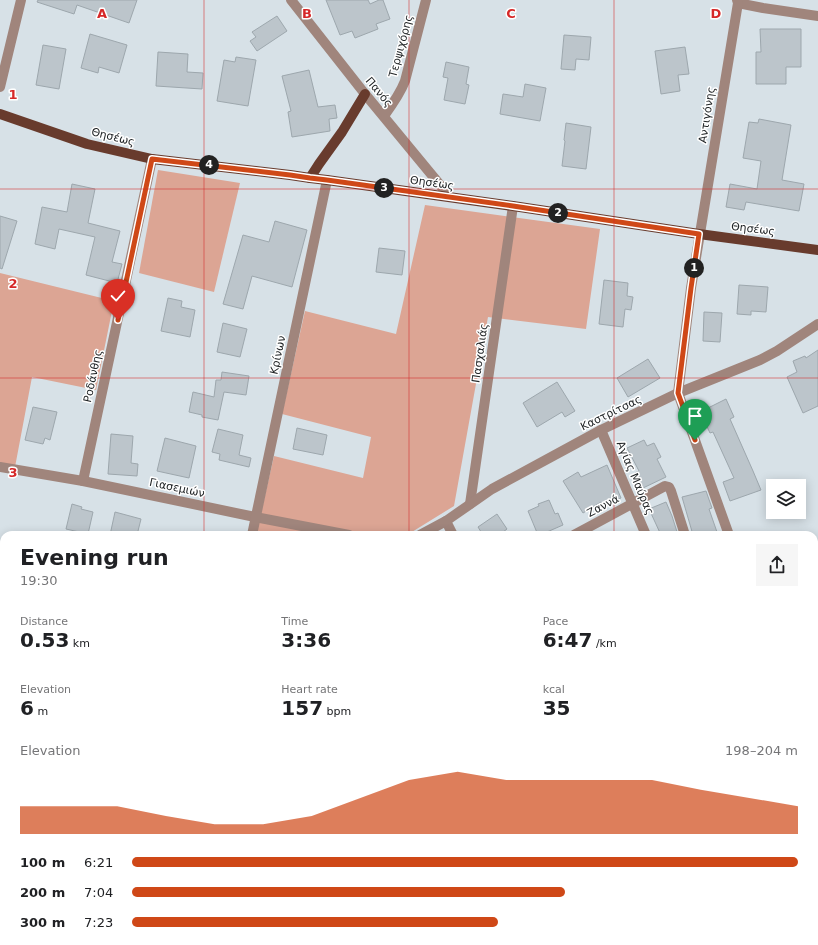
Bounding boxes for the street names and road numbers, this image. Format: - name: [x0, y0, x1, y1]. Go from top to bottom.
- street label: Τερψιχόρης: [386, 13, 416, 80]
- street label: Πανός: [363, 74, 395, 110]
- street label: Αντιγόνης: [696, 86, 718, 144]
- street label: Θησέως: [90, 125, 136, 149]
- street label: Θησέως: [409, 173, 455, 193]
- street label: Θησέως: [730, 220, 776, 238]
- street label: Πασχαλιάς: [469, 322, 491, 384]
- street label: Κρίνων: [268, 334, 288, 376]
- street label: Ροδάνθης: [81, 348, 105, 404]
- street label: Καστρίτσας: [578, 393, 644, 433]
- street label: Αγίας Μαύρας: [614, 439, 656, 517]
- street label: Γιασεμιών: [148, 476, 206, 500]
- street label: Ζαννά: [585, 492, 621, 520]

